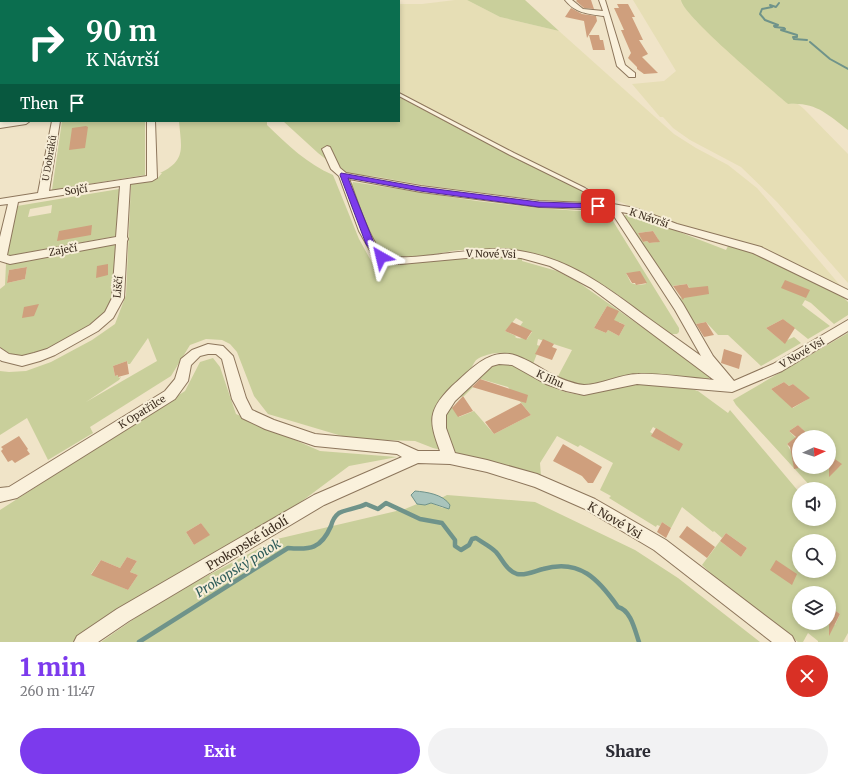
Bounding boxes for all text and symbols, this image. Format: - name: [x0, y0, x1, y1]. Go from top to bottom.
- text: 90 m: [86, 13, 157, 49]
- icon: right: [20, 16, 72, 68]
- text: K Návrší: [86, 48, 159, 71]
- icon: arrive: [66, 92, 88, 114]
- text: Then: [20, 94, 58, 113]
- street label: U Dobráků: [40, 134, 59, 182]
- street label: Sojčí: [64, 182, 89, 198]
- pin: [581, 189, 615, 223]
- icon: arrive: [587, 195, 609, 217]
- street label: K Návrší: [628, 205, 671, 231]
- position arrow: [360, 236, 402, 278]
- street label: Zaječí: [48, 241, 79, 259]
- street label: V Nové Vsi: [465, 247, 516, 261]
- street label: Liščí: [110, 274, 126, 299]
- street label: V Nové Vsi: [776, 335, 827, 372]
- street label: K Jihu: [534, 367, 566, 391]
- street label: K Opatřilce: [116, 392, 168, 432]
- north arrow: [792, 430, 836, 474]
- map controls: [792, 430, 836, 630]
- button: sound: [792, 482, 836, 526]
- street label: K Nové Vsi: [585, 498, 645, 542]
- street label: Prokopské údolí: [203, 512, 292, 573]
- button: search: [792, 534, 836, 578]
- water label: Prokopský potok: [192, 535, 284, 601]
- button: layers: [792, 586, 836, 630]
- text: 1 min: [20, 652, 86, 683]
- button: close: [786, 655, 828, 697]
- text: 260 m · 11:47: [20, 683, 95, 700]
- button: Exit: [20, 728, 420, 774]
- button: Share: [428, 728, 828, 774]

